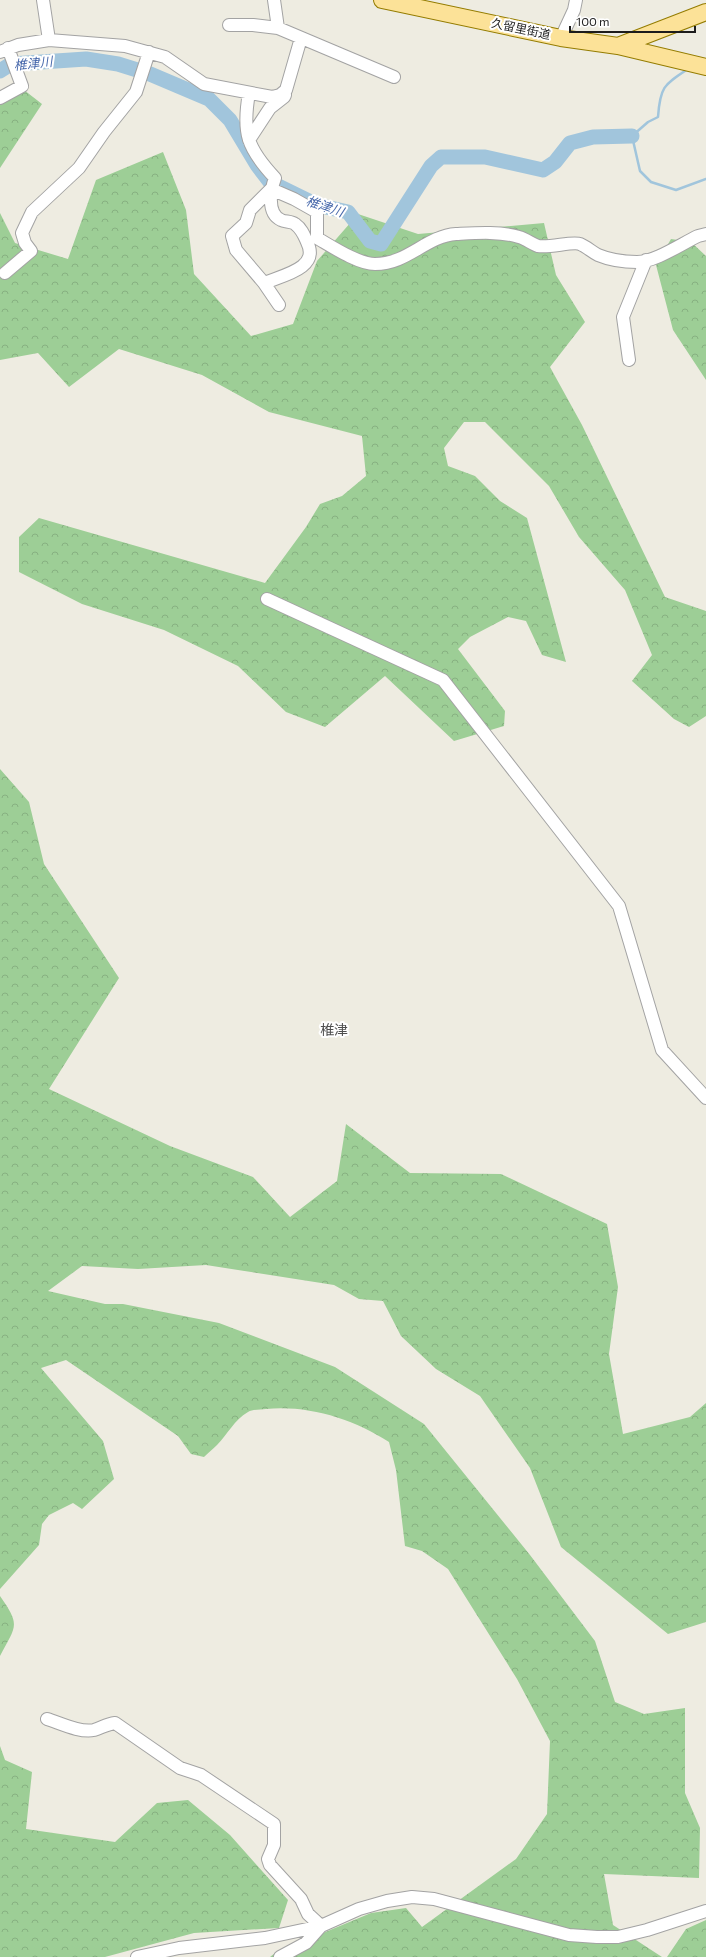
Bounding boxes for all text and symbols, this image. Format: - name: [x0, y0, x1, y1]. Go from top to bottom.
- scale bar: [570, 8, 695, 34]
- text: 100 m: [576, 14, 610, 28]
- street label: 久留里街道: [490, 15, 552, 41]
- water label: 椎津川: [13, 53, 55, 73]
- water label: 椎津川: [304, 192, 348, 221]
- district label: 椎津: [320, 1021, 348, 1038]

